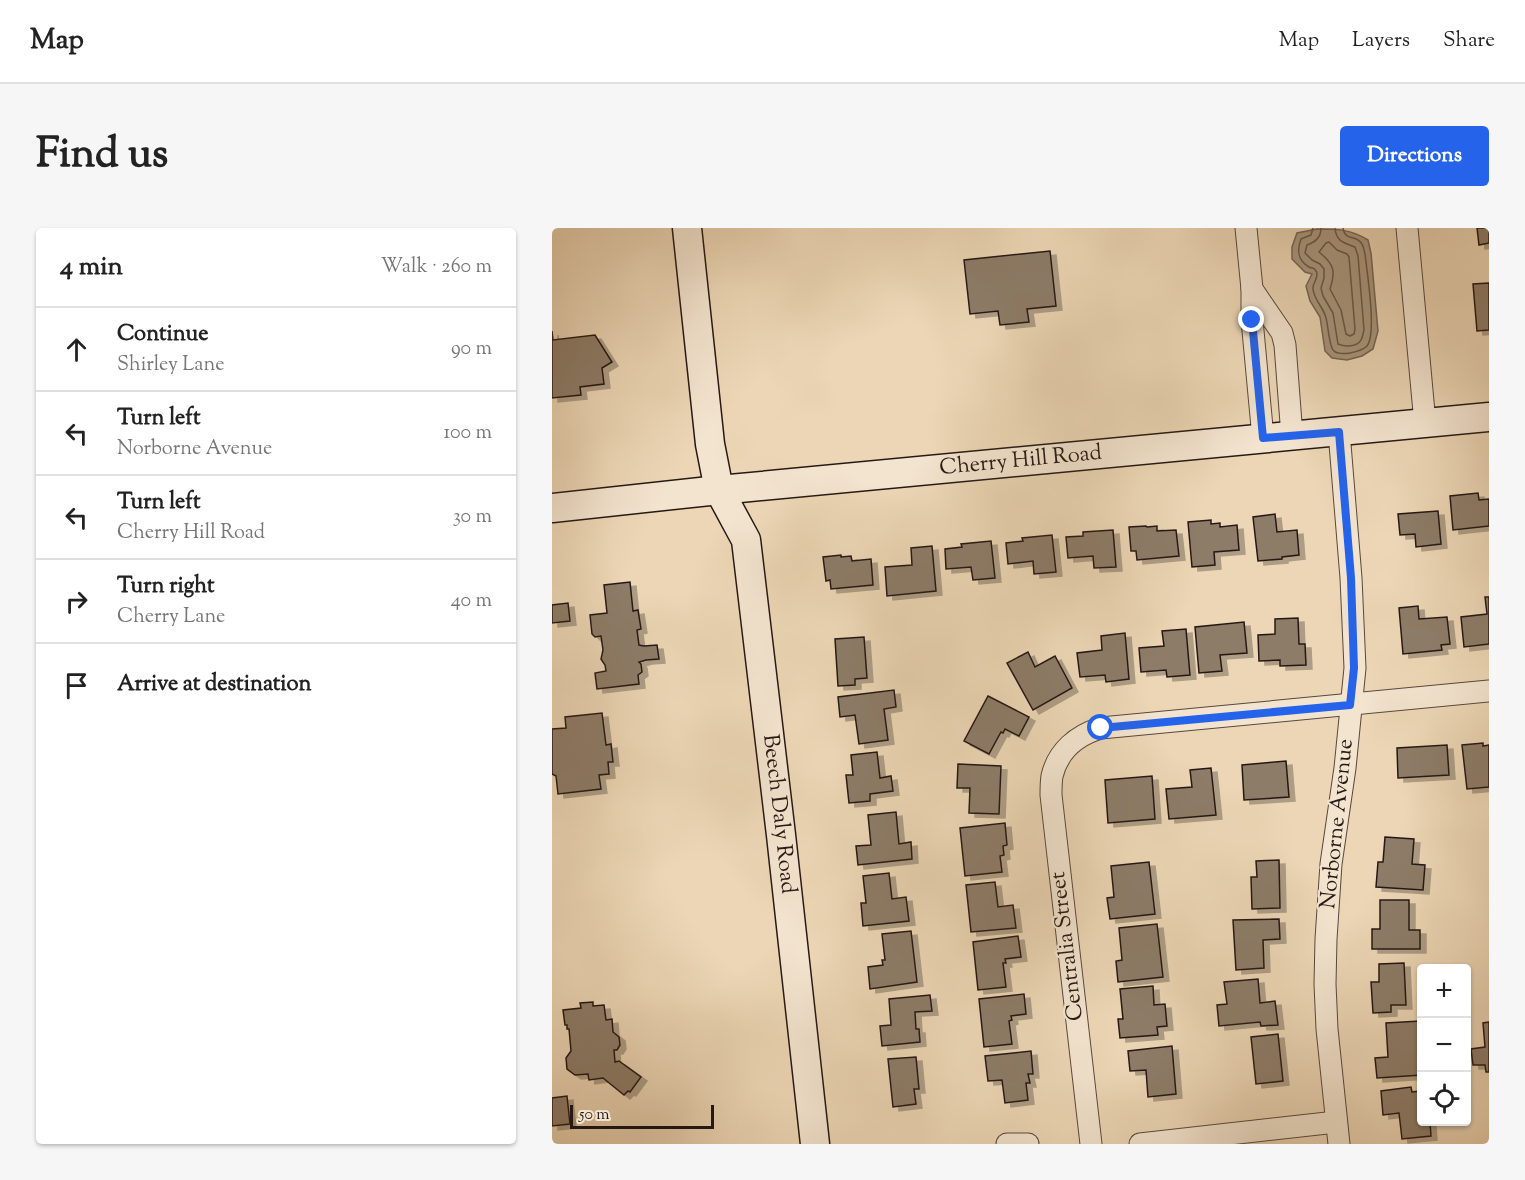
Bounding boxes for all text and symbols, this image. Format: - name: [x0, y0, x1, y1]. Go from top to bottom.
- text: Map: [30, 21, 84, 61]
- text: Map: [1279, 26, 1319, 56]
- text: Layers: [1352, 26, 1410, 56]
- text: Share: [1443, 26, 1495, 56]
- text: Find us: [36, 126, 168, 186]
- button: Directions: [1340, 126, 1489, 186]
- text: 4 min: [60, 249, 123, 286]
- text: Walk · 260 m: [381, 253, 492, 282]
- route end: [1238, 306, 1264, 332]
- text: Continue: [117, 319, 208, 351]
- icon: ahead: [60, 333, 93, 366]
- text: 90 m: [451, 335, 492, 364]
- text: Shirley Lane: [117, 351, 224, 380]
- text: Turn left: [117, 403, 200, 435]
- icon: left: [60, 417, 93, 450]
- text: 100 m: [443, 419, 492, 448]
- text: Norborne Avenue: [117, 435, 272, 464]
- street label: Cherry Hill Road: [938, 438, 1103, 485]
- text: Turn left: [117, 487, 200, 519]
- icon: left: [60, 501, 93, 534]
- text: 30 m: [453, 503, 492, 532]
- text: Cherry Hill Road: [117, 519, 265, 548]
- text: Turn right: [117, 571, 214, 603]
- icon: right: [60, 585, 93, 618]
- text: 40 m: [451, 587, 492, 616]
- text: Cherry Lane: [117, 603, 225, 632]
- icon: arrive: [60, 669, 93, 702]
- text: Arrive at destination: [117, 669, 312, 701]
- route start: [1087, 714, 1113, 740]
- street label: Beech Daly Road: [753, 733, 803, 896]
- street label: Norborne Avenue: [1313, 737, 1363, 911]
- street label: Centralia Street: [1043, 869, 1093, 1022]
- map controls: [1417, 964, 1471, 1126]
- button: +: [1417, 964, 1471, 1018]
- button: −: [1417, 1018, 1471, 1072]
- button: locate: [1417, 1072, 1471, 1126]
- scale bar: [570, 1102, 714, 1130]
- text: 50 m: [579, 1104, 610, 1127]

